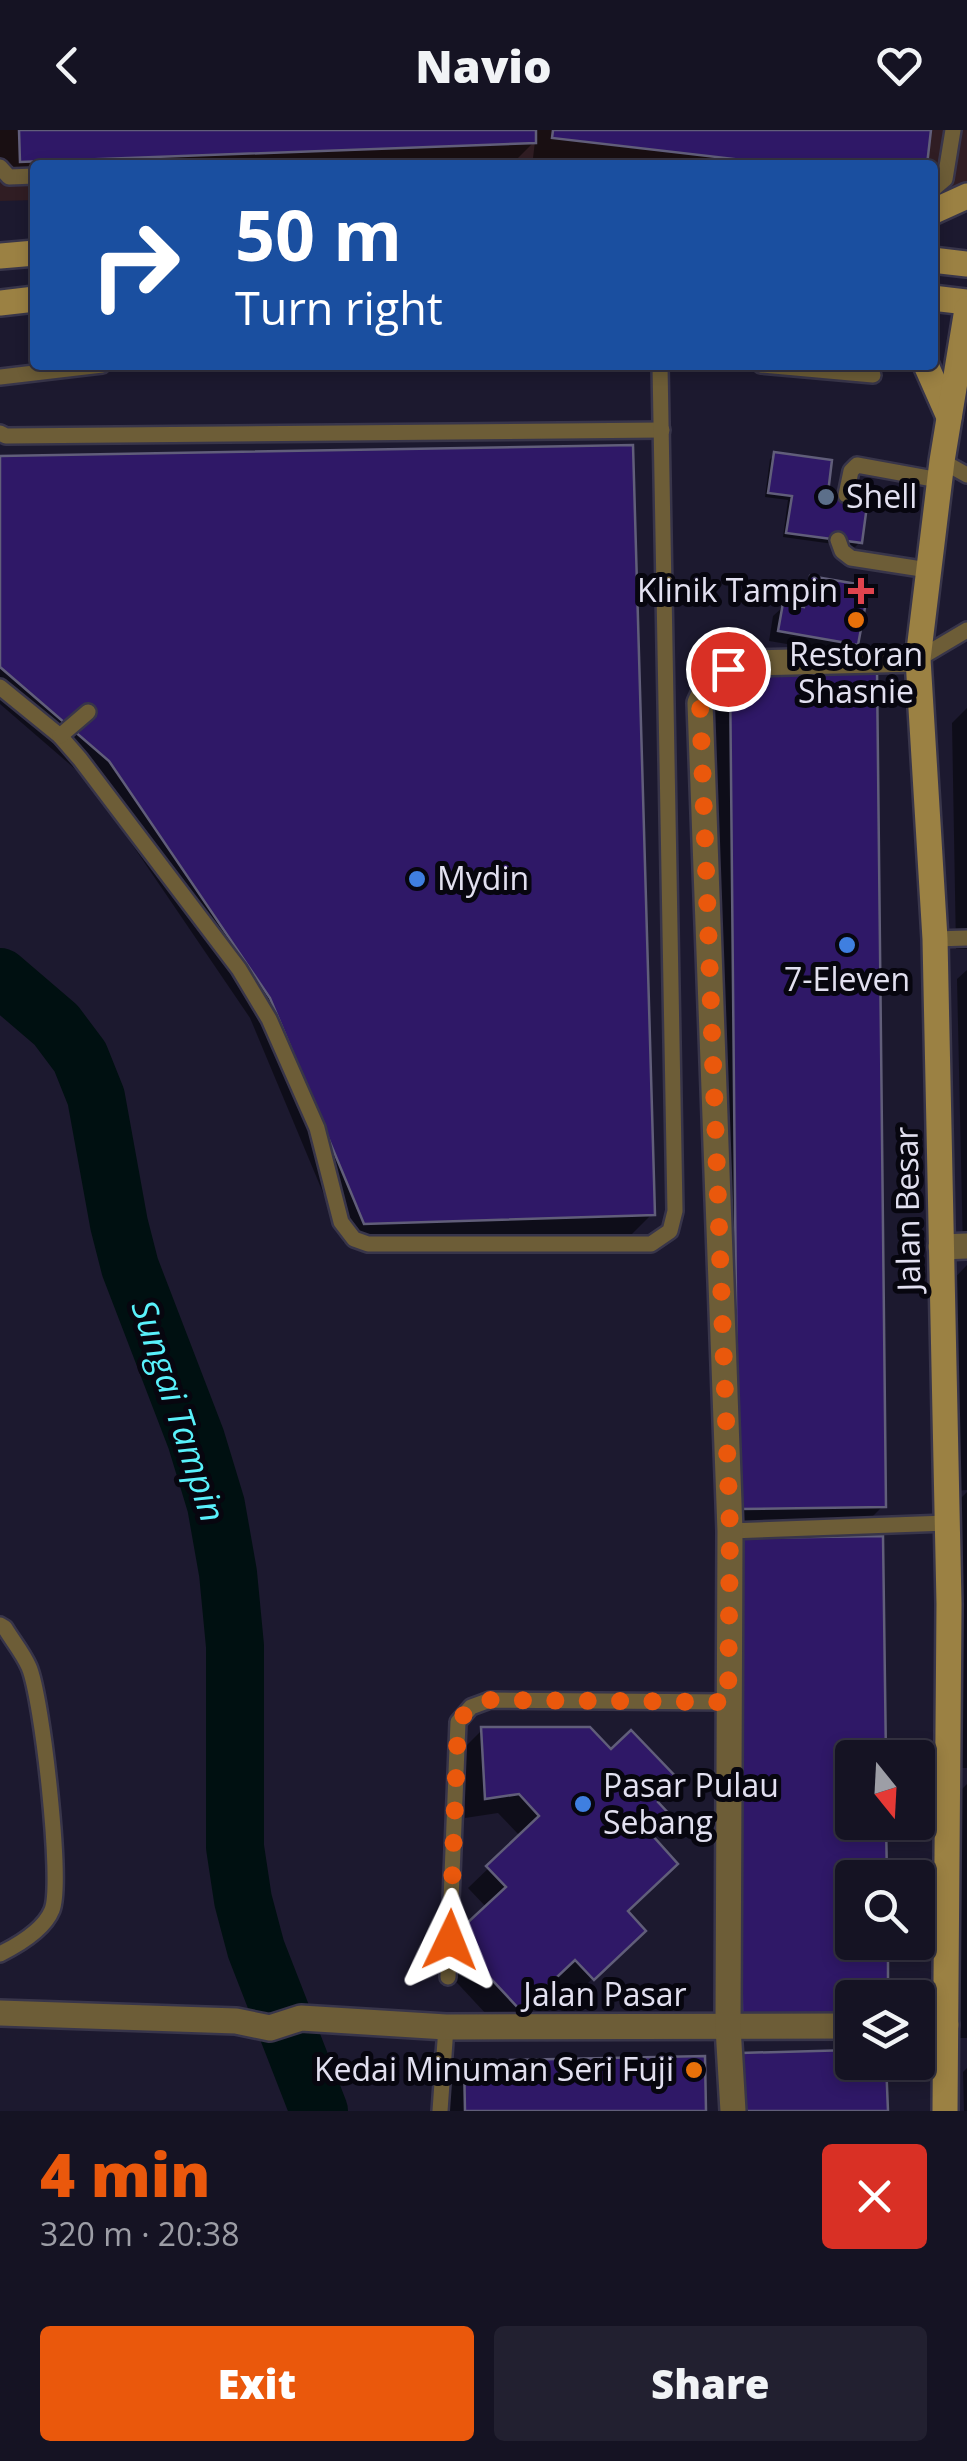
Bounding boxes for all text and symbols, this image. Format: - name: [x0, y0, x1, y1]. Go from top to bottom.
- text: Navio: [415, 35, 552, 96]
- icon: back: [40, 38, 95, 93]
- icon: heart: [872, 38, 927, 93]
- text: 50 m: [235, 186, 402, 282]
- icon: right: [70, 200, 200, 330]
- text: Turn right: [235, 277, 443, 338]
- place label: Shell: [846, 474, 917, 517]
- marker: Shell: [815, 486, 837, 508]
- place label: Klinik Tampin: [637, 568, 838, 611]
- marker: Klinik Tampin: [848, 578, 874, 604]
- marker: Restoran Shasnie: [845, 609, 867, 631]
- pin: [686, 627, 771, 712]
- place label: Restoran Shasnie: [789, 632, 923, 712]
- icon: arrive: [701, 642, 756, 697]
- place label: Mydin: [437, 856, 529, 899]
- marker: Mydin: [406, 868, 428, 890]
- marker: 7-Eleven: [836, 934, 858, 956]
- place label: 7-Eleven: [784, 957, 910, 1000]
- street label: Jalan Besar: [884, 1126, 929, 1295]
- water label: Sungai Tampin: [121, 1294, 237, 1528]
- north arrow: [835, 1740, 935, 1840]
- map controls: [835, 1740, 935, 2080]
- place label: Pasar Pulau Sebang: [603, 1763, 779, 1843]
- marker: Pasar Pulau Sebang: [572, 1793, 594, 1815]
- button: search: [835, 1860, 935, 1960]
- position arrow: [398, 1888, 502, 1992]
- street label: Jalan Pasar: [520, 1972, 687, 2015]
- button: layers: [835, 1980, 935, 2080]
- place label: Kedai Minuman Seri Fuji: [314, 2047, 674, 2090]
- marker: Kedai Minuman Seri Fuji: [683, 2059, 705, 2081]
- text: 4 min: [40, 2133, 210, 2215]
- button: close: [822, 2144, 927, 2249]
- text: 320 m · 20:38: [40, 2212, 239, 2255]
- button: Exit: [40, 2326, 474, 2441]
- button: Share: [494, 2326, 927, 2441]

